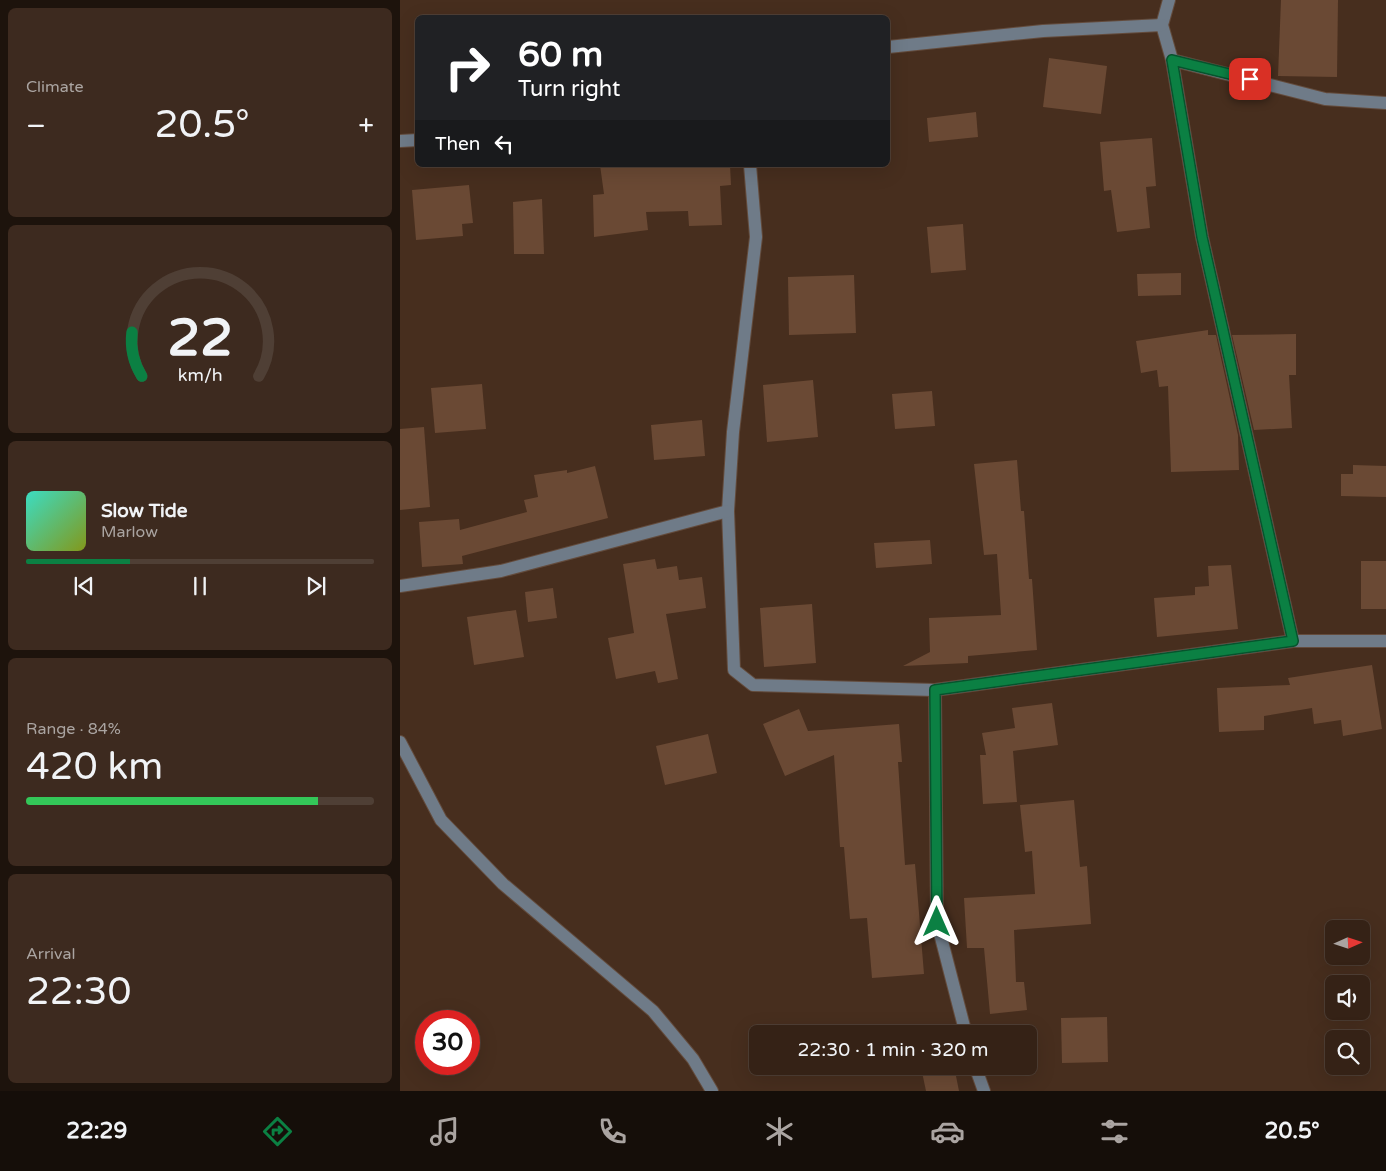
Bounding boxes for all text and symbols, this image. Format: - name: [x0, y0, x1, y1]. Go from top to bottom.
- text: 60 m: [518, 34, 603, 76]
- icon: right: [435, 35, 500, 100]
- pin: [1229, 58, 1271, 100]
- icon: arrive: [1236, 65, 1264, 93]
- text: Turn right: [518, 76, 620, 102]
- text: Climate: [26, 77, 84, 97]
- text: 20.5°: [155, 102, 250, 148]
- text: −: [26, 109, 46, 143]
- text: +: [358, 109, 374, 143]
- icon: left: [490, 130, 518, 158]
- text: Then: [435, 133, 480, 155]
- text: 22: [167, 307, 233, 370]
- text: km/h: [178, 365, 222, 386]
- text: Slow Tide: [101, 500, 188, 522]
- text: Marlow: [101, 522, 158, 542]
- icon: previous: [70, 572, 98, 600]
- icon: pause: [186, 572, 214, 600]
- icon: next: [302, 572, 330, 600]
- text: Range · 84%: [26, 719, 121, 739]
- text: 420 km: [26, 744, 163, 790]
- position arrow: [910, 895, 962, 947]
- north arrow: [1325, 920, 1370, 965]
- map controls: [1325, 920, 1370, 1075]
- text: Arrival: [26, 944, 75, 964]
- text: 22:30: [26, 969, 131, 1015]
- button: sound: [1325, 975, 1370, 1020]
- speed limit sign: 30: [415, 1010, 480, 1075]
- button: search: [1325, 1030, 1370, 1075]
- text: 22:30 · 1 min · 320 m: [797, 1039, 989, 1061]
- icon: directions: [260, 1114, 295, 1149]
- icon: music: [427, 1114, 462, 1149]
- icon: phone: [595, 1114, 630, 1149]
- icon: climate: [762, 1114, 797, 1149]
- icon: car: [930, 1114, 965, 1149]
- icon: filters: [1097, 1114, 1132, 1149]
- text: 22:29: [66, 1118, 127, 1144]
- text: 20.5°: [1265, 1118, 1320, 1144]

